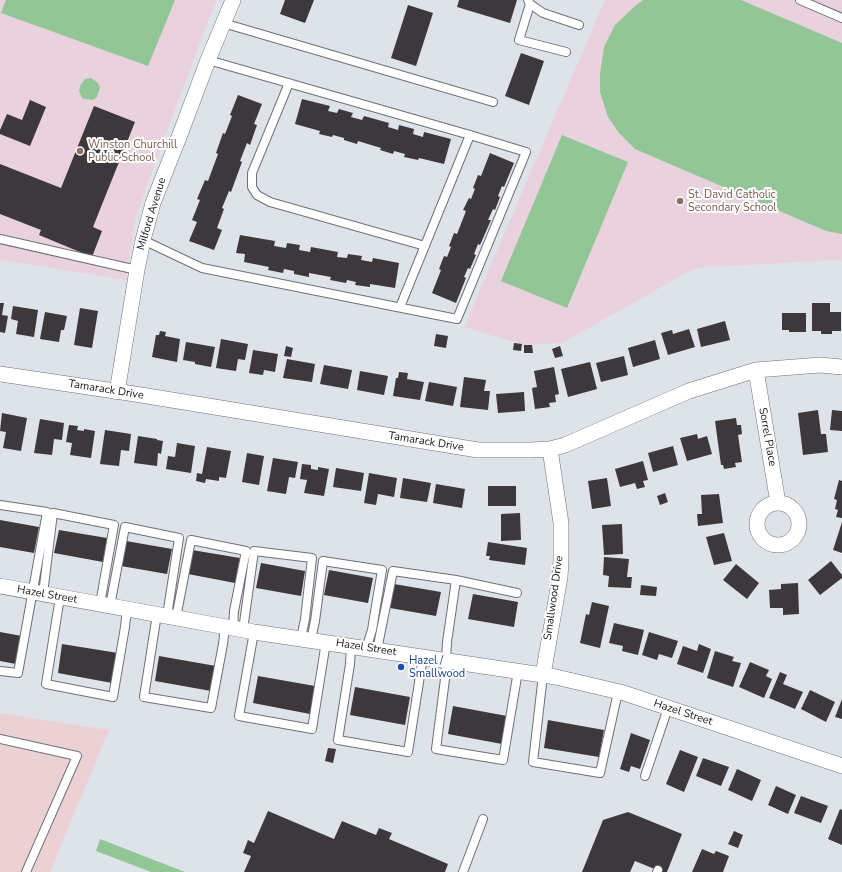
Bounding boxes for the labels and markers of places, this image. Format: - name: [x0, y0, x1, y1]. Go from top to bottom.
- place label: Winston Churchill Public School: [88, 138, 177, 164]
- marker: Winston Churchill Public School: [75, 146, 85, 156]
- place label: St. David Catholic Secondary School: [688, 188, 777, 214]
- marker: St. David Catholic Secondary School: [675, 196, 685, 206]
- place label: Hazel / Smallwood: [409, 654, 465, 680]
- marker: Hazel / Smallwood: [396, 662, 406, 672]

